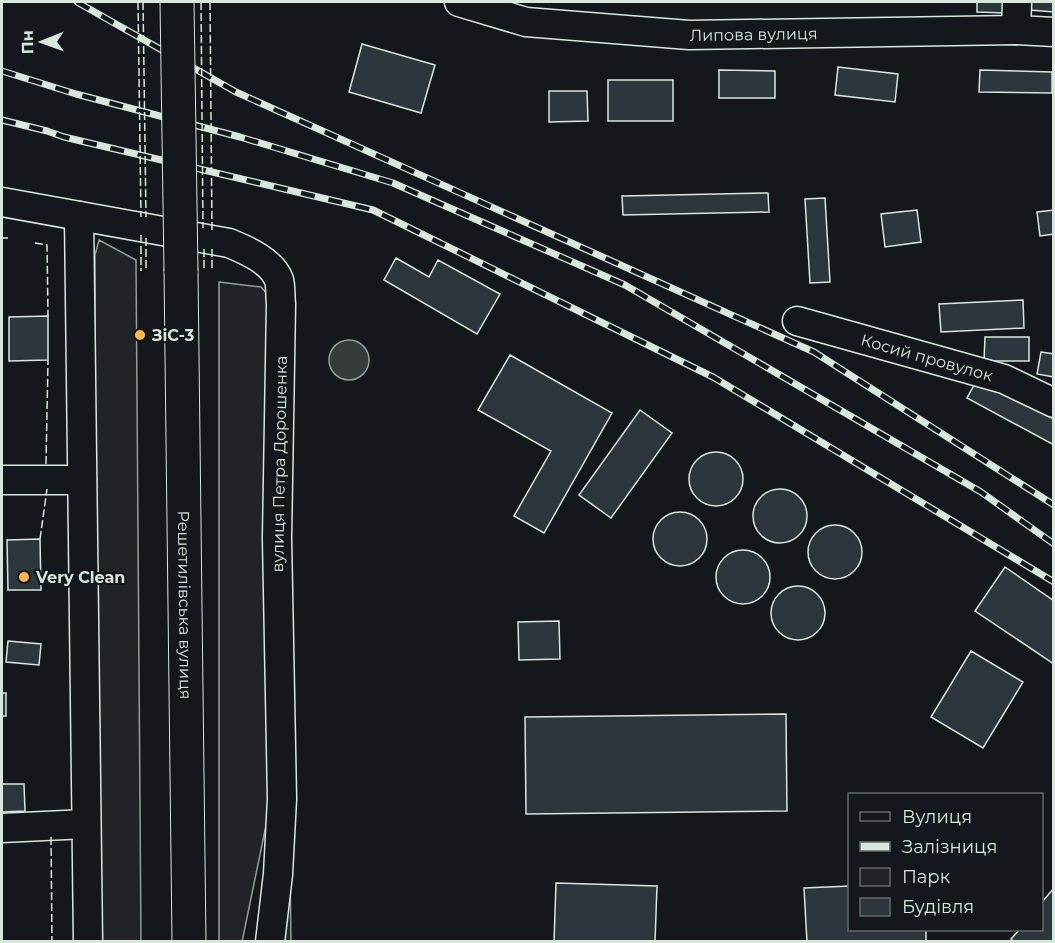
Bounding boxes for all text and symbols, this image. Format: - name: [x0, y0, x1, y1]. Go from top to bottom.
- north arrow: [12, 12, 72, 72]
- street label: Липова вулиця: [689, 24, 818, 45]
- text: Пн: [18, 30, 37, 54]
- place label: ЗіС-3: [151, 326, 194, 345]
- marker: ЗіС-3: [133, 328, 147, 342]
- street label: Косий провулок: [859, 330, 996, 386]
- street label: вулиця Петра Дорошенка: [268, 355, 291, 573]
- street label: Решетилівська вулиця: [174, 510, 195, 700]
- place label: Very Clean: [35, 568, 125, 587]
- marker: Very Clean: [17, 570, 31, 584]
- legend: [848, 793, 1043, 931]
- text: Вулиця: [902, 806, 972, 828]
- text: Залізниця: [902, 836, 997, 858]
- text: Парк: [902, 866, 951, 888]
- text: Будівля: [902, 896, 974, 918]

